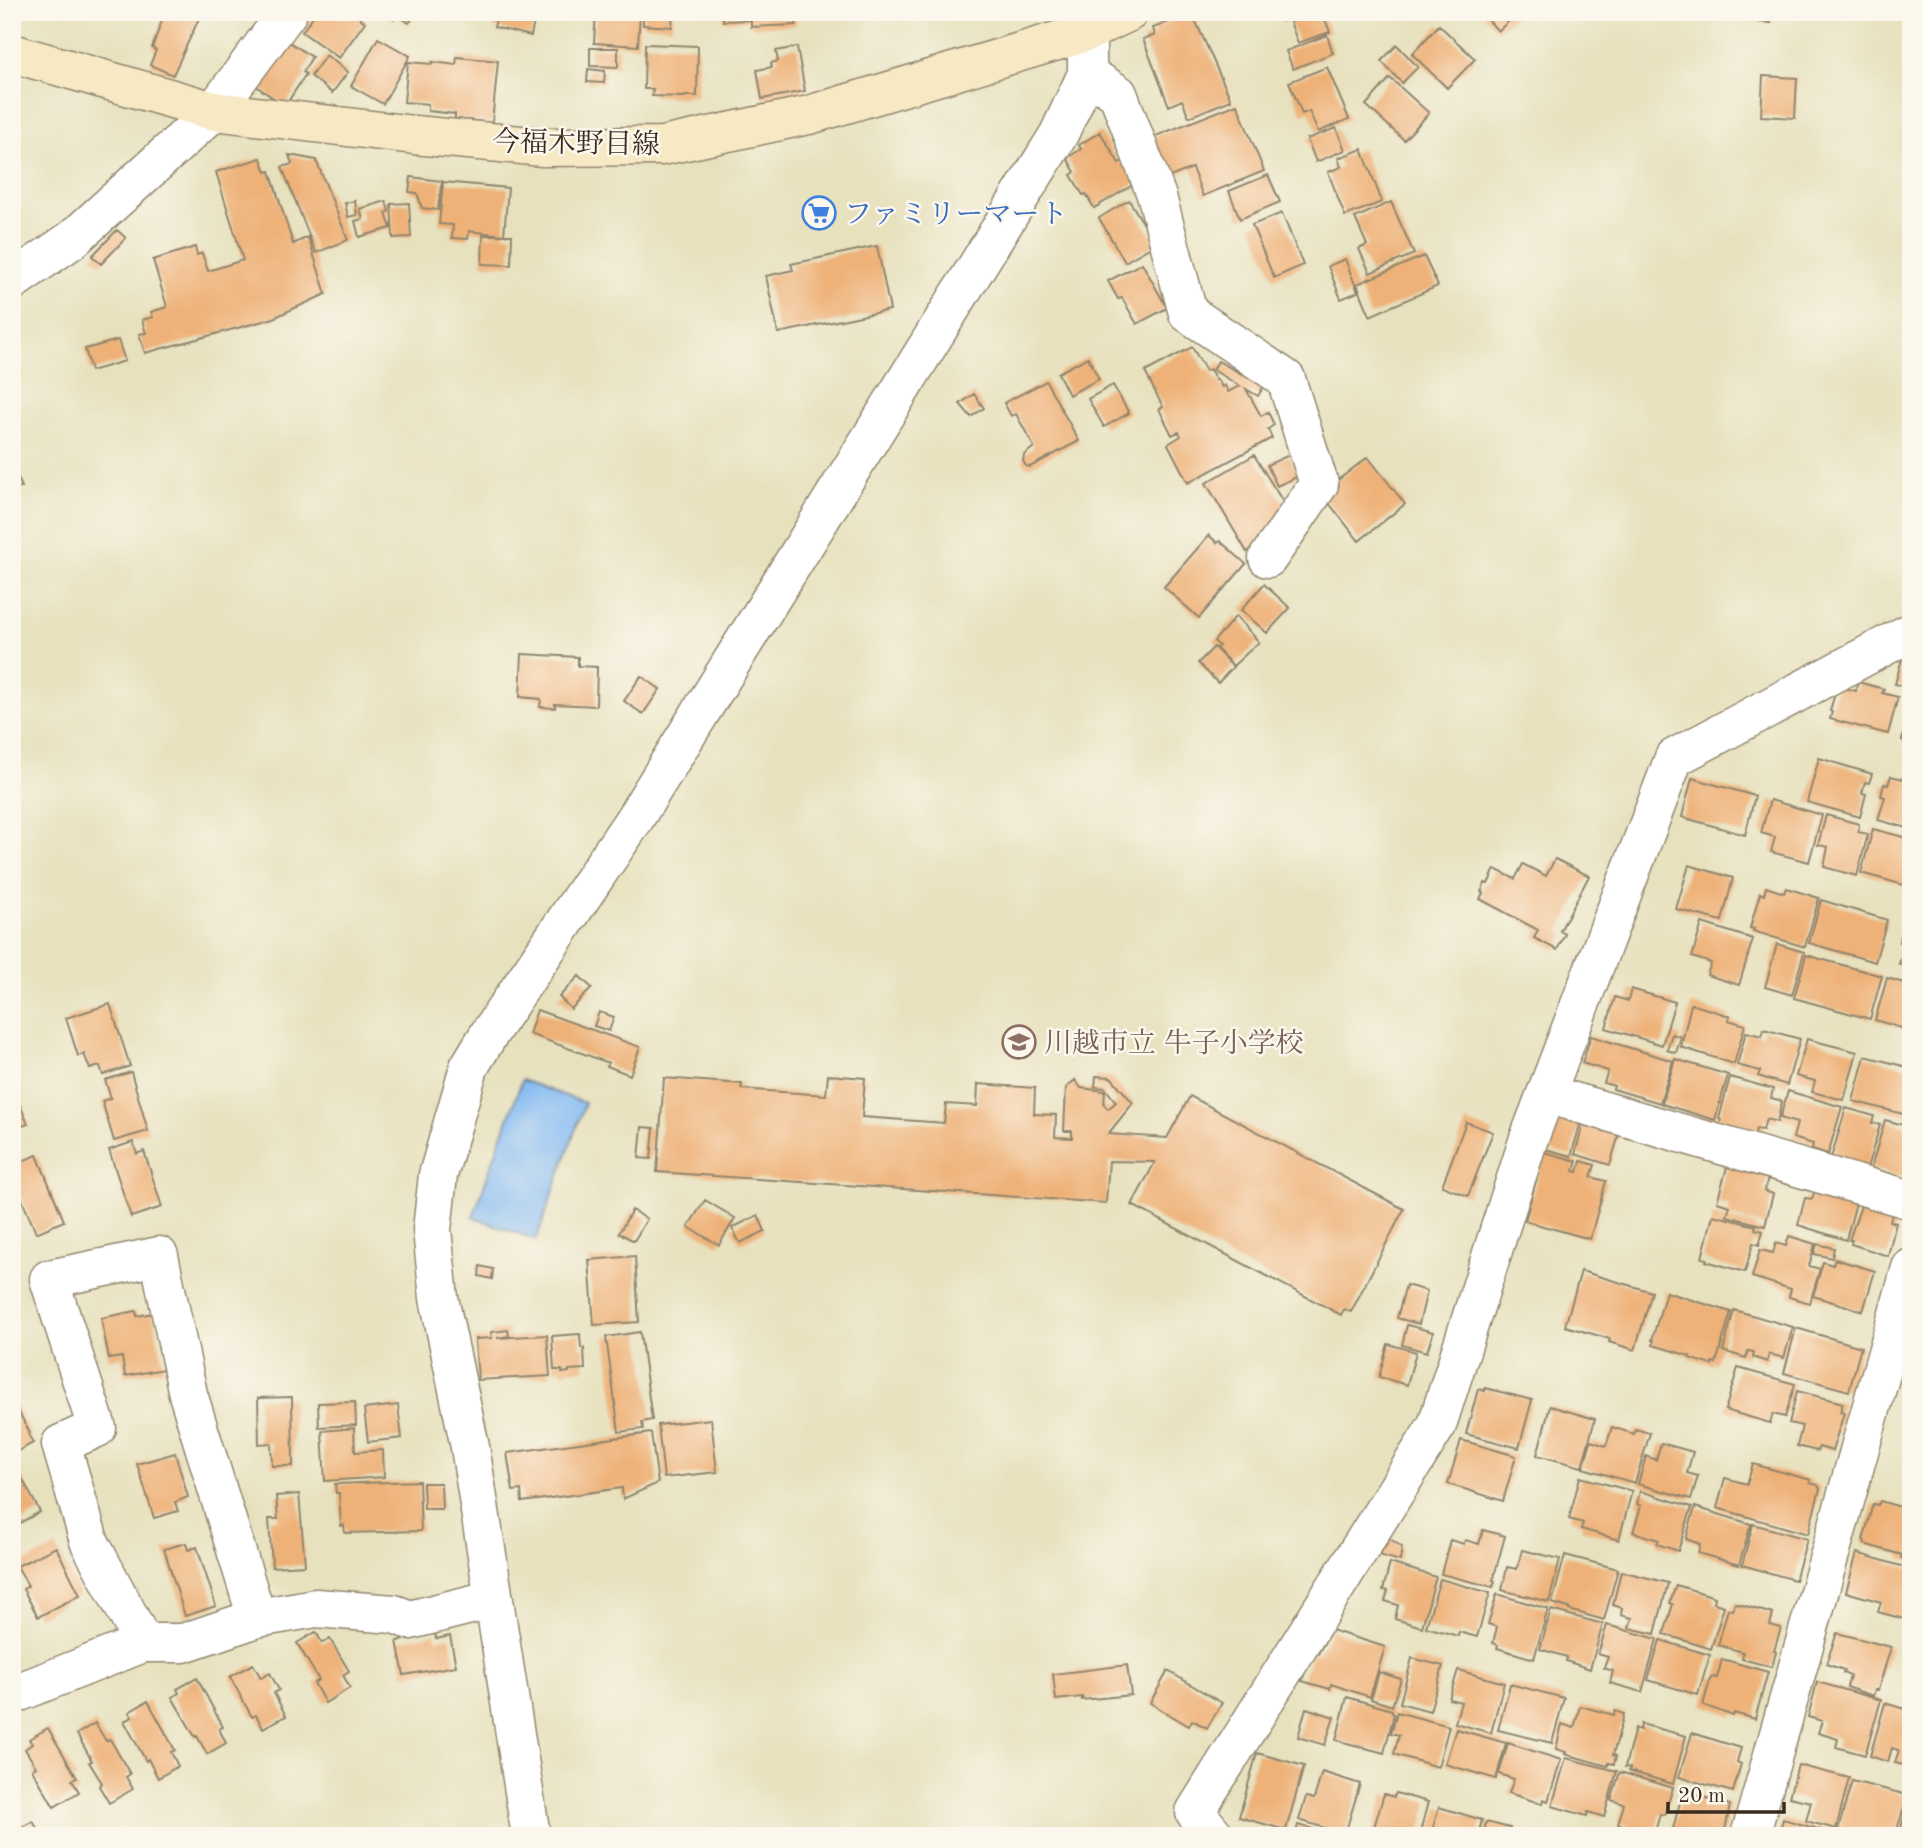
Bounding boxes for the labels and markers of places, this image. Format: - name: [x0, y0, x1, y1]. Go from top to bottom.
- supermarket icon: ファミリーマート: [800, 194, 838, 232]
- place label: ファミリーマート: [844, 201, 1067, 230]
- school or university icon: 川越市立 牛子小学校: [1000, 1023, 1038, 1061]
- place label: 川越市立 牛子小学校: [1044, 1028, 1304, 1059]

